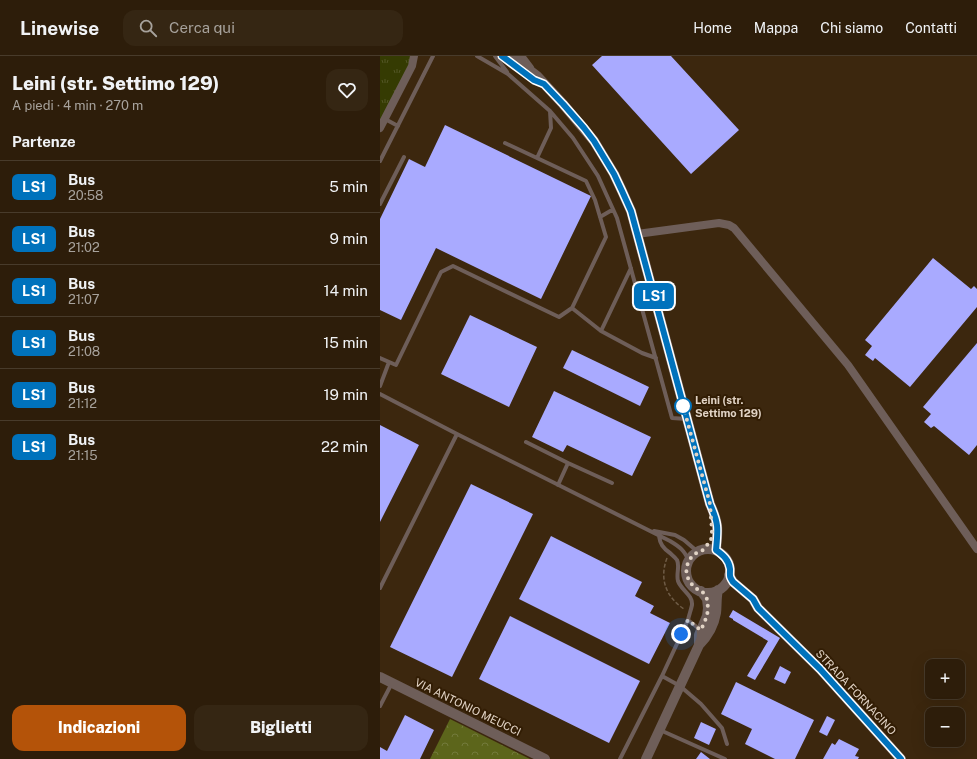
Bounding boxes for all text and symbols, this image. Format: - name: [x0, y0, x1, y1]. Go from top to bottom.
- search box: [123, 10, 403, 46]
- text: Linewise: [20, 17, 99, 39]
- icon: search: [137, 17, 159, 39]
- text: Cerca qui: [169, 19, 235, 36]
- text: Home: [693, 20, 732, 36]
- text: Mappa: [754, 20, 798, 36]
- text: Chi siamo: [820, 20, 883, 36]
- text: Contatti: [905, 20, 957, 36]
- button: heart: [326, 69, 368, 111]
- text: Leini (str. Settimo 129): [12, 72, 219, 94]
- text: A piedi · 4 min · 270 m: [12, 98, 143, 113]
- text: Partenze: [12, 133, 76, 150]
- text: Bus: [68, 171, 95, 188]
- text: 5 min: [329, 178, 368, 195]
- text: LS1: [22, 179, 46, 195]
- text: 20:58: [68, 188, 103, 203]
- text: Bus: [68, 223, 95, 240]
- text: 9 min: [330, 230, 368, 247]
- text: LS1: [22, 231, 46, 247]
- text: 21:02: [68, 240, 100, 255]
- text: Bus: [68, 275, 95, 292]
- text: 14 min: [323, 282, 368, 299]
- text: LS1: [22, 283, 46, 299]
- line badge: LS1: [631, 283, 677, 309]
- text: LS1: [642, 288, 666, 304]
- text: 21:07: [68, 292, 100, 307]
- text: Bus: [68, 327, 95, 344]
- text: 15 min: [323, 334, 368, 351]
- text: LS1: [22, 335, 46, 351]
- text: 21:08: [68, 344, 100, 359]
- text: Bus: [68, 379, 95, 396]
- text: 19 min: [323, 386, 368, 403]
- text: LS1: [22, 387, 46, 403]
- place label: Leini (str. Settimo 129): [695, 394, 762, 419]
- text: 21:12: [68, 396, 97, 411]
- marker: Leini (str. Settimo 129): [674, 397, 692, 415]
- text: Bus: [68, 431, 95, 448]
- text: 22 min: [321, 438, 368, 455]
- text: LS1: [22, 439, 46, 455]
- text: 21:15: [68, 448, 98, 463]
- your location: [671, 624, 691, 644]
- street label: STRADA FORNACINO: [814, 647, 898, 737]
- map controls: [925, 659, 965, 747]
- button: +: [925, 659, 965, 699]
- street label: VIA ANTONIO MEUCCI: [413, 676, 523, 738]
- button: Indicazioni: [12, 705, 186, 751]
- button: Biglietti: [194, 705, 368, 751]
- button: −: [925, 707, 965, 747]

